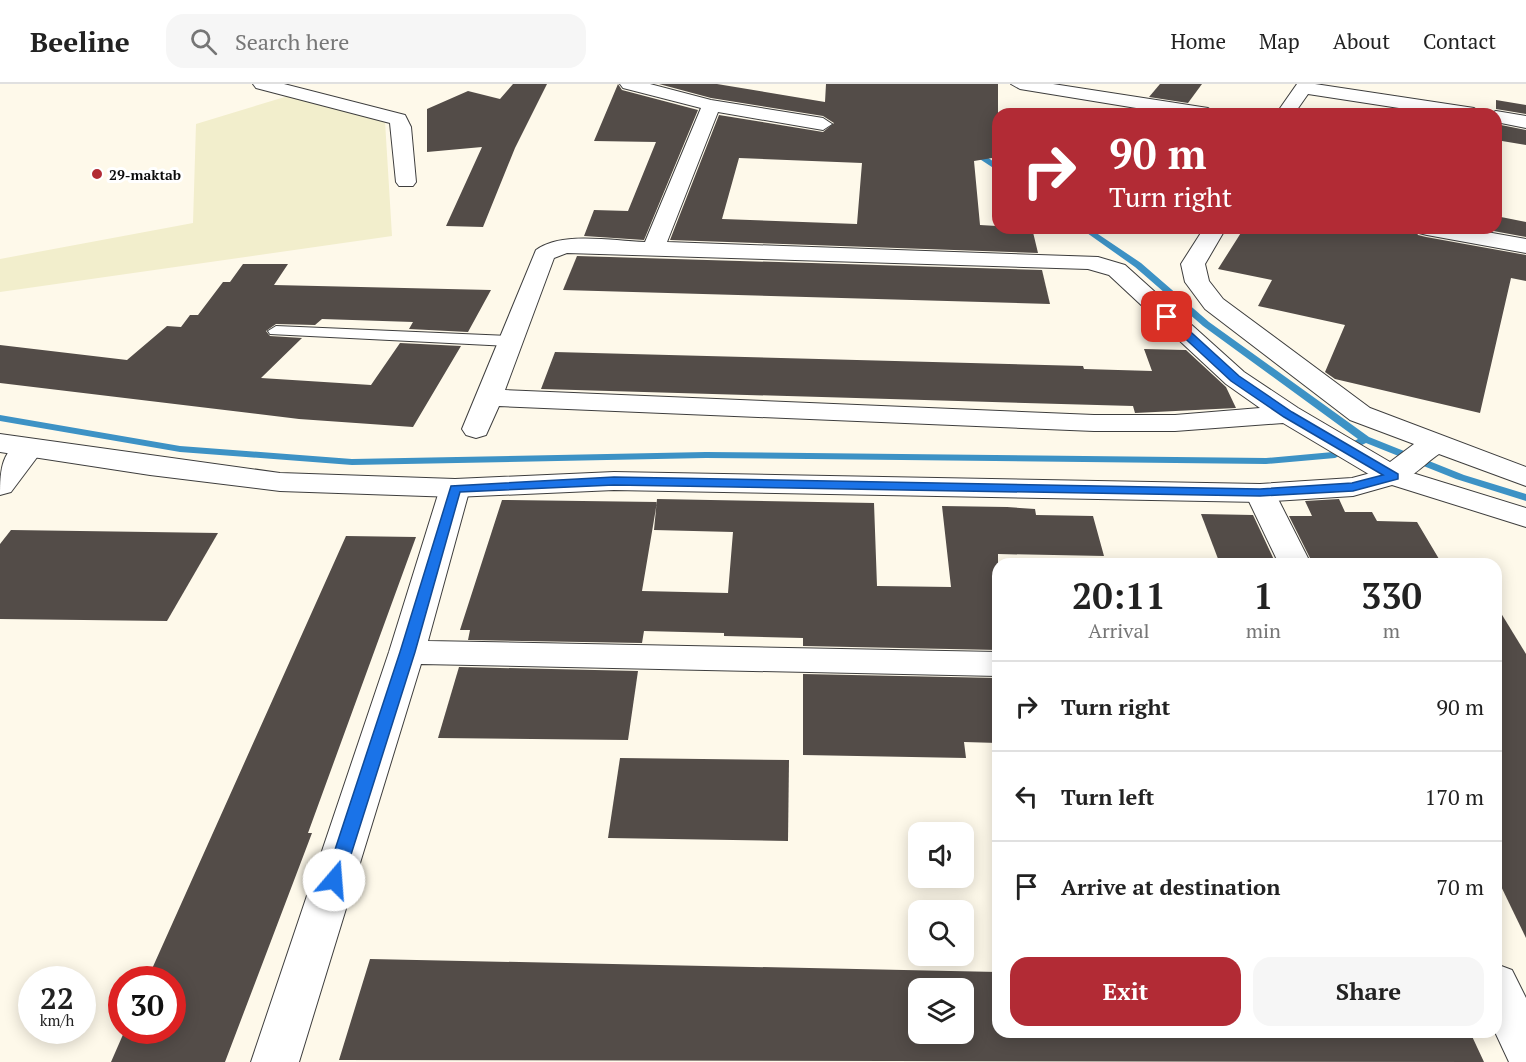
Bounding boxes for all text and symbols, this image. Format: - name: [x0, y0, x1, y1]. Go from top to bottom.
- search box: [166, 14, 586, 68]
- text: Beeline: [30, 23, 130, 60]
- icon: search: [187, 25, 220, 58]
- text: Search here: [235, 27, 349, 56]
- text: Home: [1170, 27, 1226, 55]
- text: Map: [1259, 27, 1300, 55]
- text: About: [1333, 27, 1390, 55]
- text: Contact: [1423, 27, 1496, 55]
- text: 90 m: [1109, 125, 1207, 181]
- icon: right: [1010, 132, 1088, 210]
- place label: 29-maktab: [109, 165, 181, 184]
- marker: 29-maktab: [90, 167, 104, 181]
- text: Turn right: [1109, 179, 1232, 215]
- pin: [1141, 291, 1192, 342]
- icon: arrive: [1150, 300, 1183, 333]
- text: 20:11: [1072, 572, 1166, 619]
- text: 1: [1253, 572, 1274, 619]
- text: 330: [1361, 572, 1422, 619]
- text: Arrival: [1088, 617, 1150, 644]
- text: min: [1246, 617, 1281, 644]
- text: m: [1383, 617, 1400, 644]
- icon: right: [1010, 690, 1043, 723]
- text: Turn right: [1061, 692, 1170, 721]
- text: 90 m: [1436, 692, 1484, 721]
- icon: left: [1010, 780, 1043, 813]
- text: Turn left: [1061, 782, 1154, 811]
- text: 170 m: [1424, 782, 1484, 811]
- map controls: [908, 822, 974, 1044]
- button: sound: [908, 822, 974, 888]
- position arrow: [302, 848, 366, 912]
- icon: arrive: [1010, 870, 1043, 903]
- text: Arrive at destination: [1061, 872, 1280, 901]
- text: 70 m: [1436, 872, 1484, 901]
- button: search: [908, 900, 974, 966]
- button: Exit: [1010, 957, 1241, 1026]
- button: Share: [1253, 957, 1484, 1026]
- speed limit sign: 30: [108, 966, 186, 1044]
- text: 22: [40, 978, 74, 1018]
- button: layers: [908, 978, 974, 1044]
- text: km/h: [40, 1010, 74, 1030]

